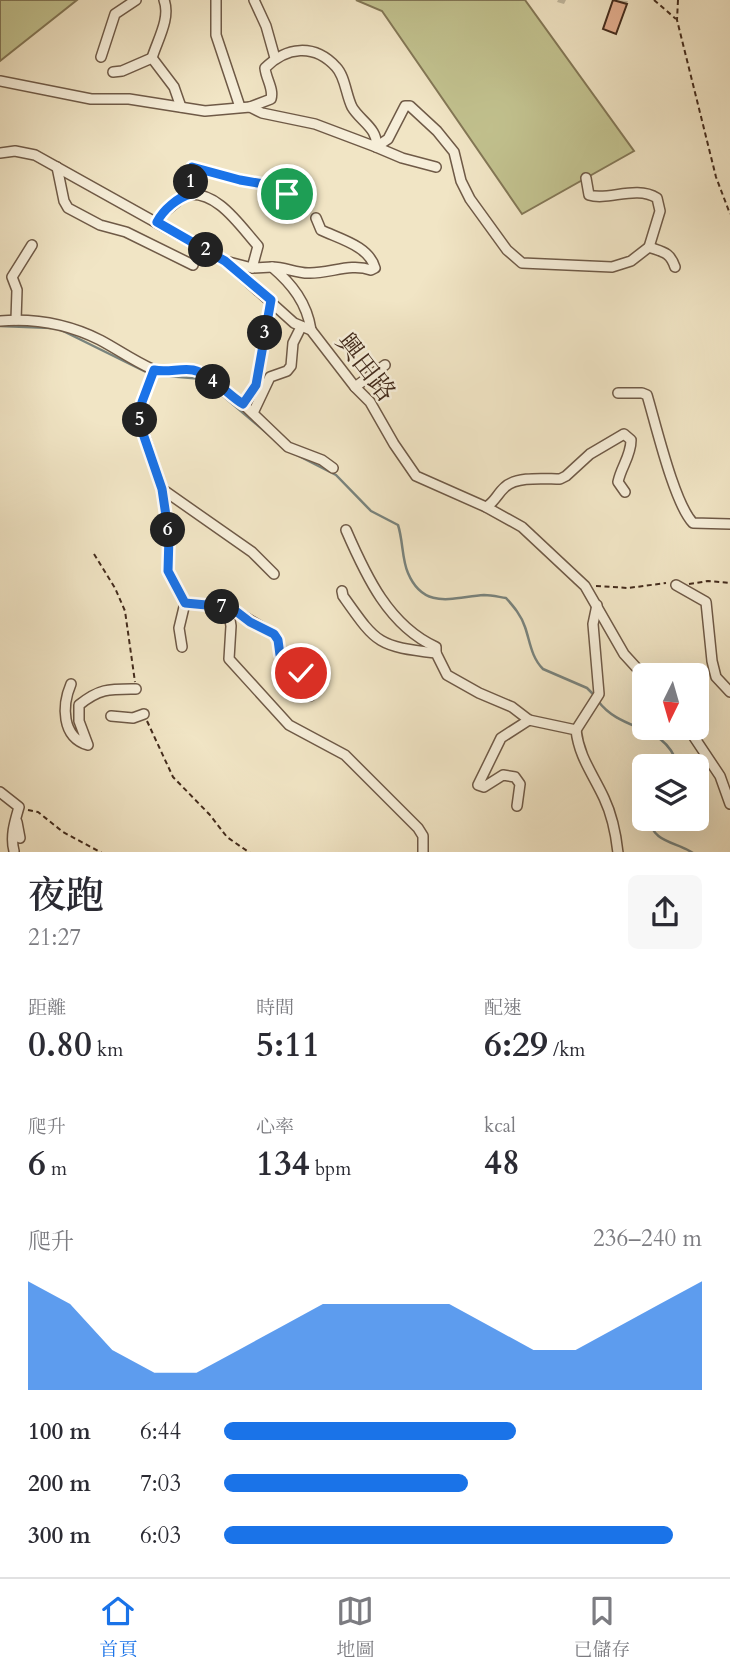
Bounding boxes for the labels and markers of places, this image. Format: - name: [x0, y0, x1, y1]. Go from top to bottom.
- pin: 1: [174, 164, 208, 200]
- pin: [257, 164, 317, 224]
- pin: 2: [188, 232, 224, 268]
- pin: 3: [247, 316, 282, 350]
- pin: 4: [196, 364, 230, 400]
- pin: 5: [122, 402, 158, 438]
- pin: 6: [150, 512, 186, 548]
- pin: 7: [204, 590, 240, 624]
- pin: [271, 643, 331, 703]

